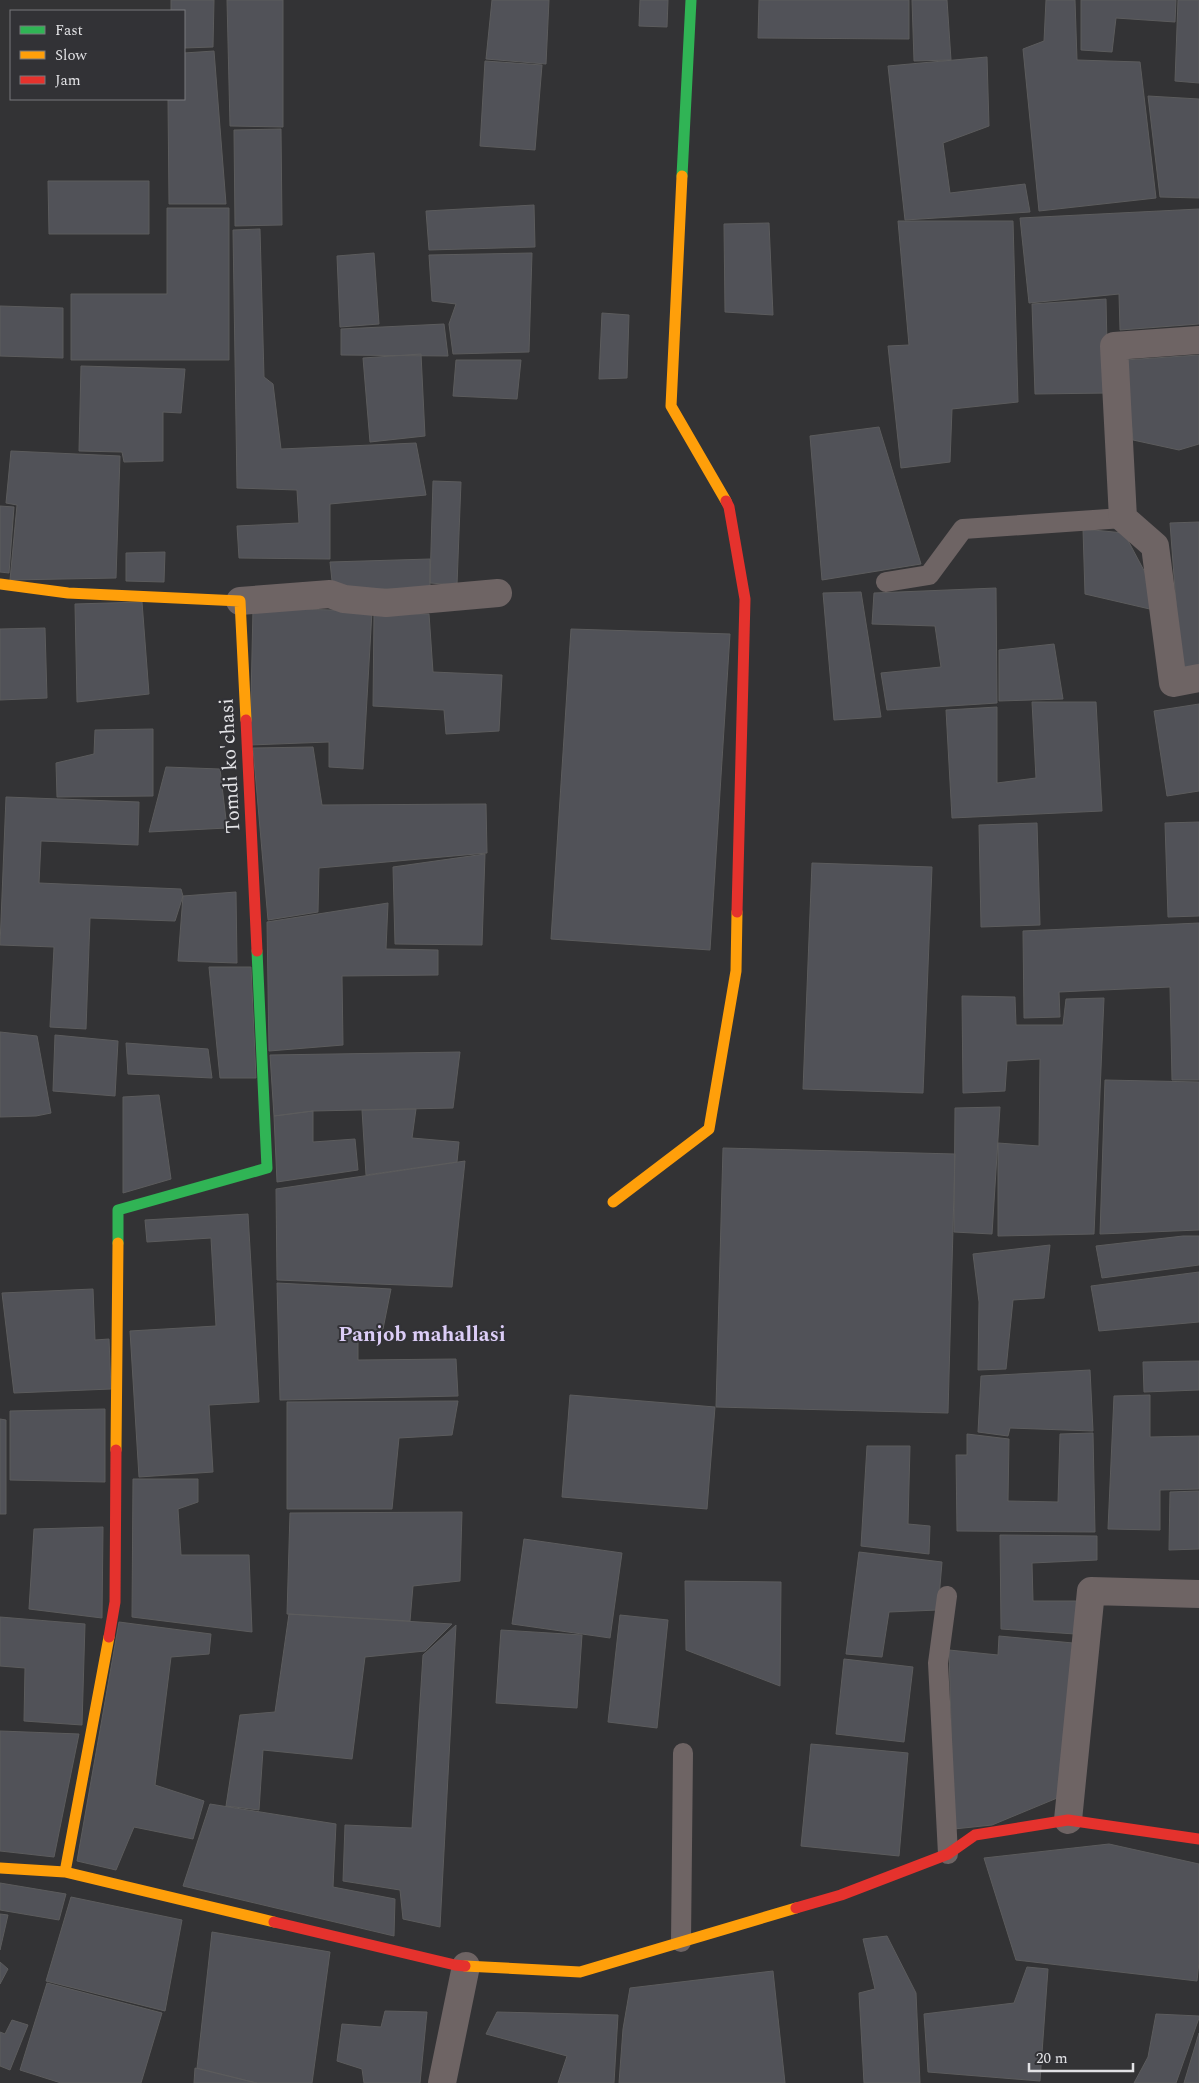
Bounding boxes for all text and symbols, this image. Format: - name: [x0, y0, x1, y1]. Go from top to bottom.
- legend: [10, 10, 185, 100]
- text: Fast: [55, 19, 83, 42]
- text: Slow: [55, 44, 87, 67]
- text: Jam: [55, 69, 81, 92]
- street label: Tomdi ko'chasi: [211, 698, 249, 834]
- district label: Panjob mahallasi: [338, 1319, 506, 1351]
- scale bar: [1029, 2040, 1133, 2072]
- text: 20 m: [1036, 2047, 1068, 2070]

